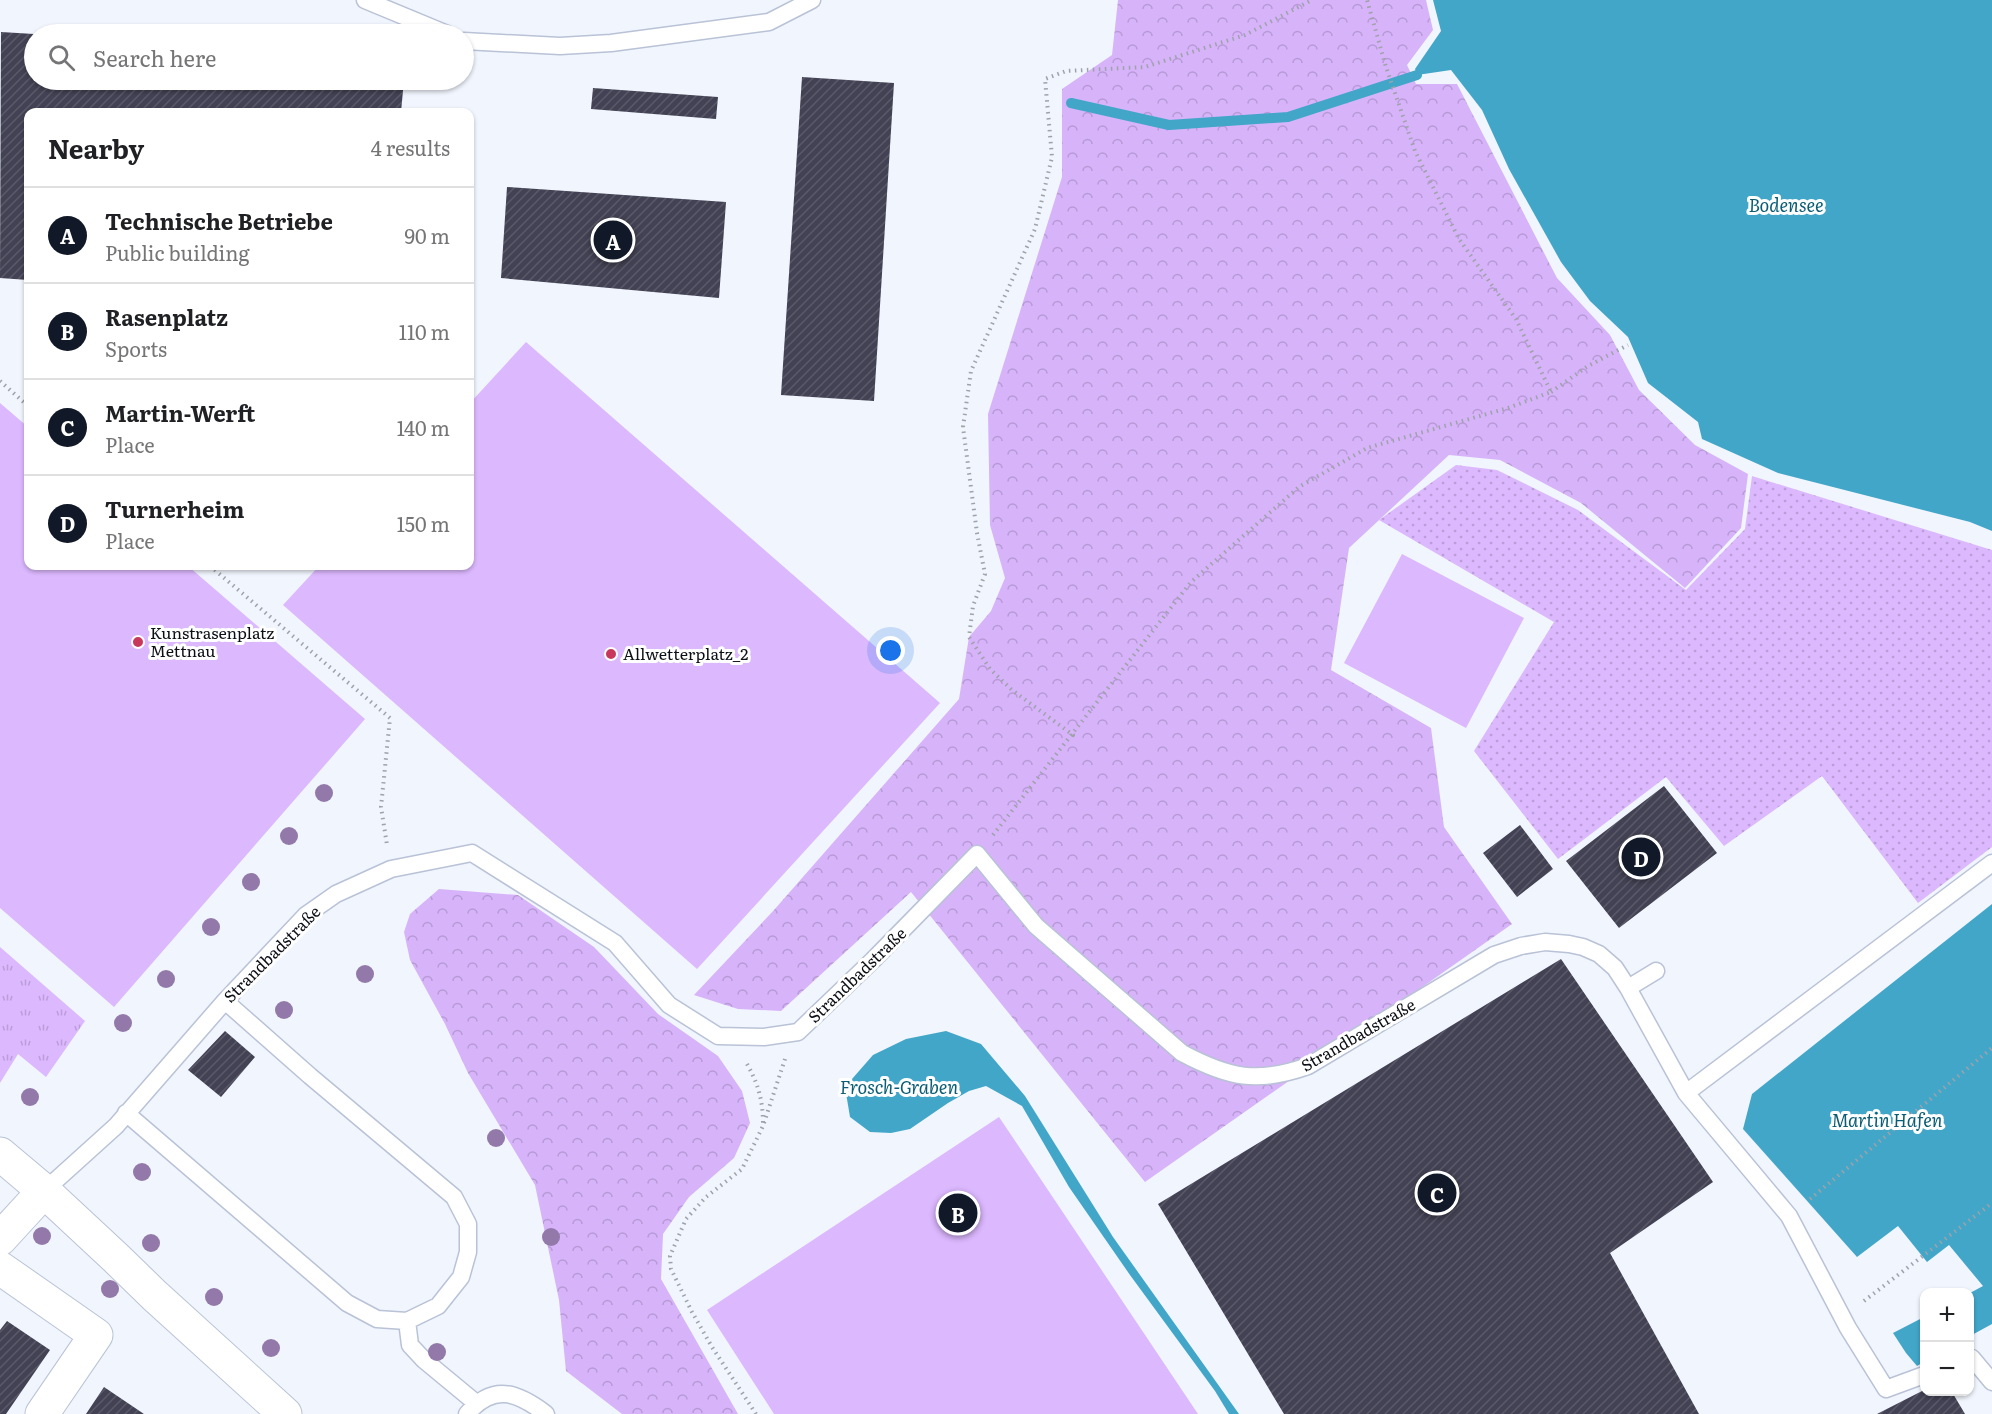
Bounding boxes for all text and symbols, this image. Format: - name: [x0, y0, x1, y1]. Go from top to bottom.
- search box: [24, 24, 474, 90]
- icon: search: [45, 41, 78, 74]
- text: Search here: [93, 41, 216, 74]
- text: Nearby: [48, 128, 144, 167]
- text: 4 results: [371, 132, 450, 162]
- water label: Bodensee: [1749, 191, 1824, 218]
- text: Technische Betriebe: [105, 204, 333, 237]
- pin: A: [594, 218, 632, 262]
- text: A: [60, 220, 75, 250]
- text: 90 m: [405, 220, 450, 250]
- text: Public building: [105, 237, 250, 267]
- text: Rasenplatz: [105, 300, 228, 333]
- text: B: [61, 316, 74, 346]
- text: 110 m: [399, 316, 450, 346]
- text: Sports: [105, 333, 167, 363]
- text: Martin-Werft: [105, 396, 255, 429]
- text: C: [60, 412, 75, 442]
- text: 140 m: [397, 412, 450, 442]
- text: Place: [105, 429, 155, 459]
- text: Turnerheim: [105, 492, 245, 525]
- text: D: [60, 508, 75, 538]
- text: 150 m: [397, 508, 450, 538]
- text: Place: [105, 525, 155, 555]
- place label: Kunstrasenplatz Mettnau: [150, 620, 275, 662]
- marker: Kunstrasenplatz Mettnau: [131, 635, 145, 649]
- your location: [876, 636, 905, 665]
- place label: Allwetterplatz_2: [623, 641, 748, 665]
- marker: Allwetterplatz_2: [604, 647, 618, 661]
- pin: D: [1622, 834, 1660, 880]
- street label: Strandbadstraße: [217, 899, 325, 1007]
- street label: Strandbadstraße: [802, 921, 911, 1028]
- street label: Strandbadstraße: [1296, 992, 1419, 1077]
- water label: Frosch-Graben: [840, 1073, 958, 1100]
- water label: Martin Hafen: [1831, 1106, 1943, 1133]
- pin: C: [1418, 1170, 1456, 1216]
- pin: B: [938, 1190, 978, 1236]
- map controls: [1920, 1288, 1974, 1396]
- button: +: [1920, 1288, 1974, 1342]
- button: −: [1920, 1342, 1974, 1396]

